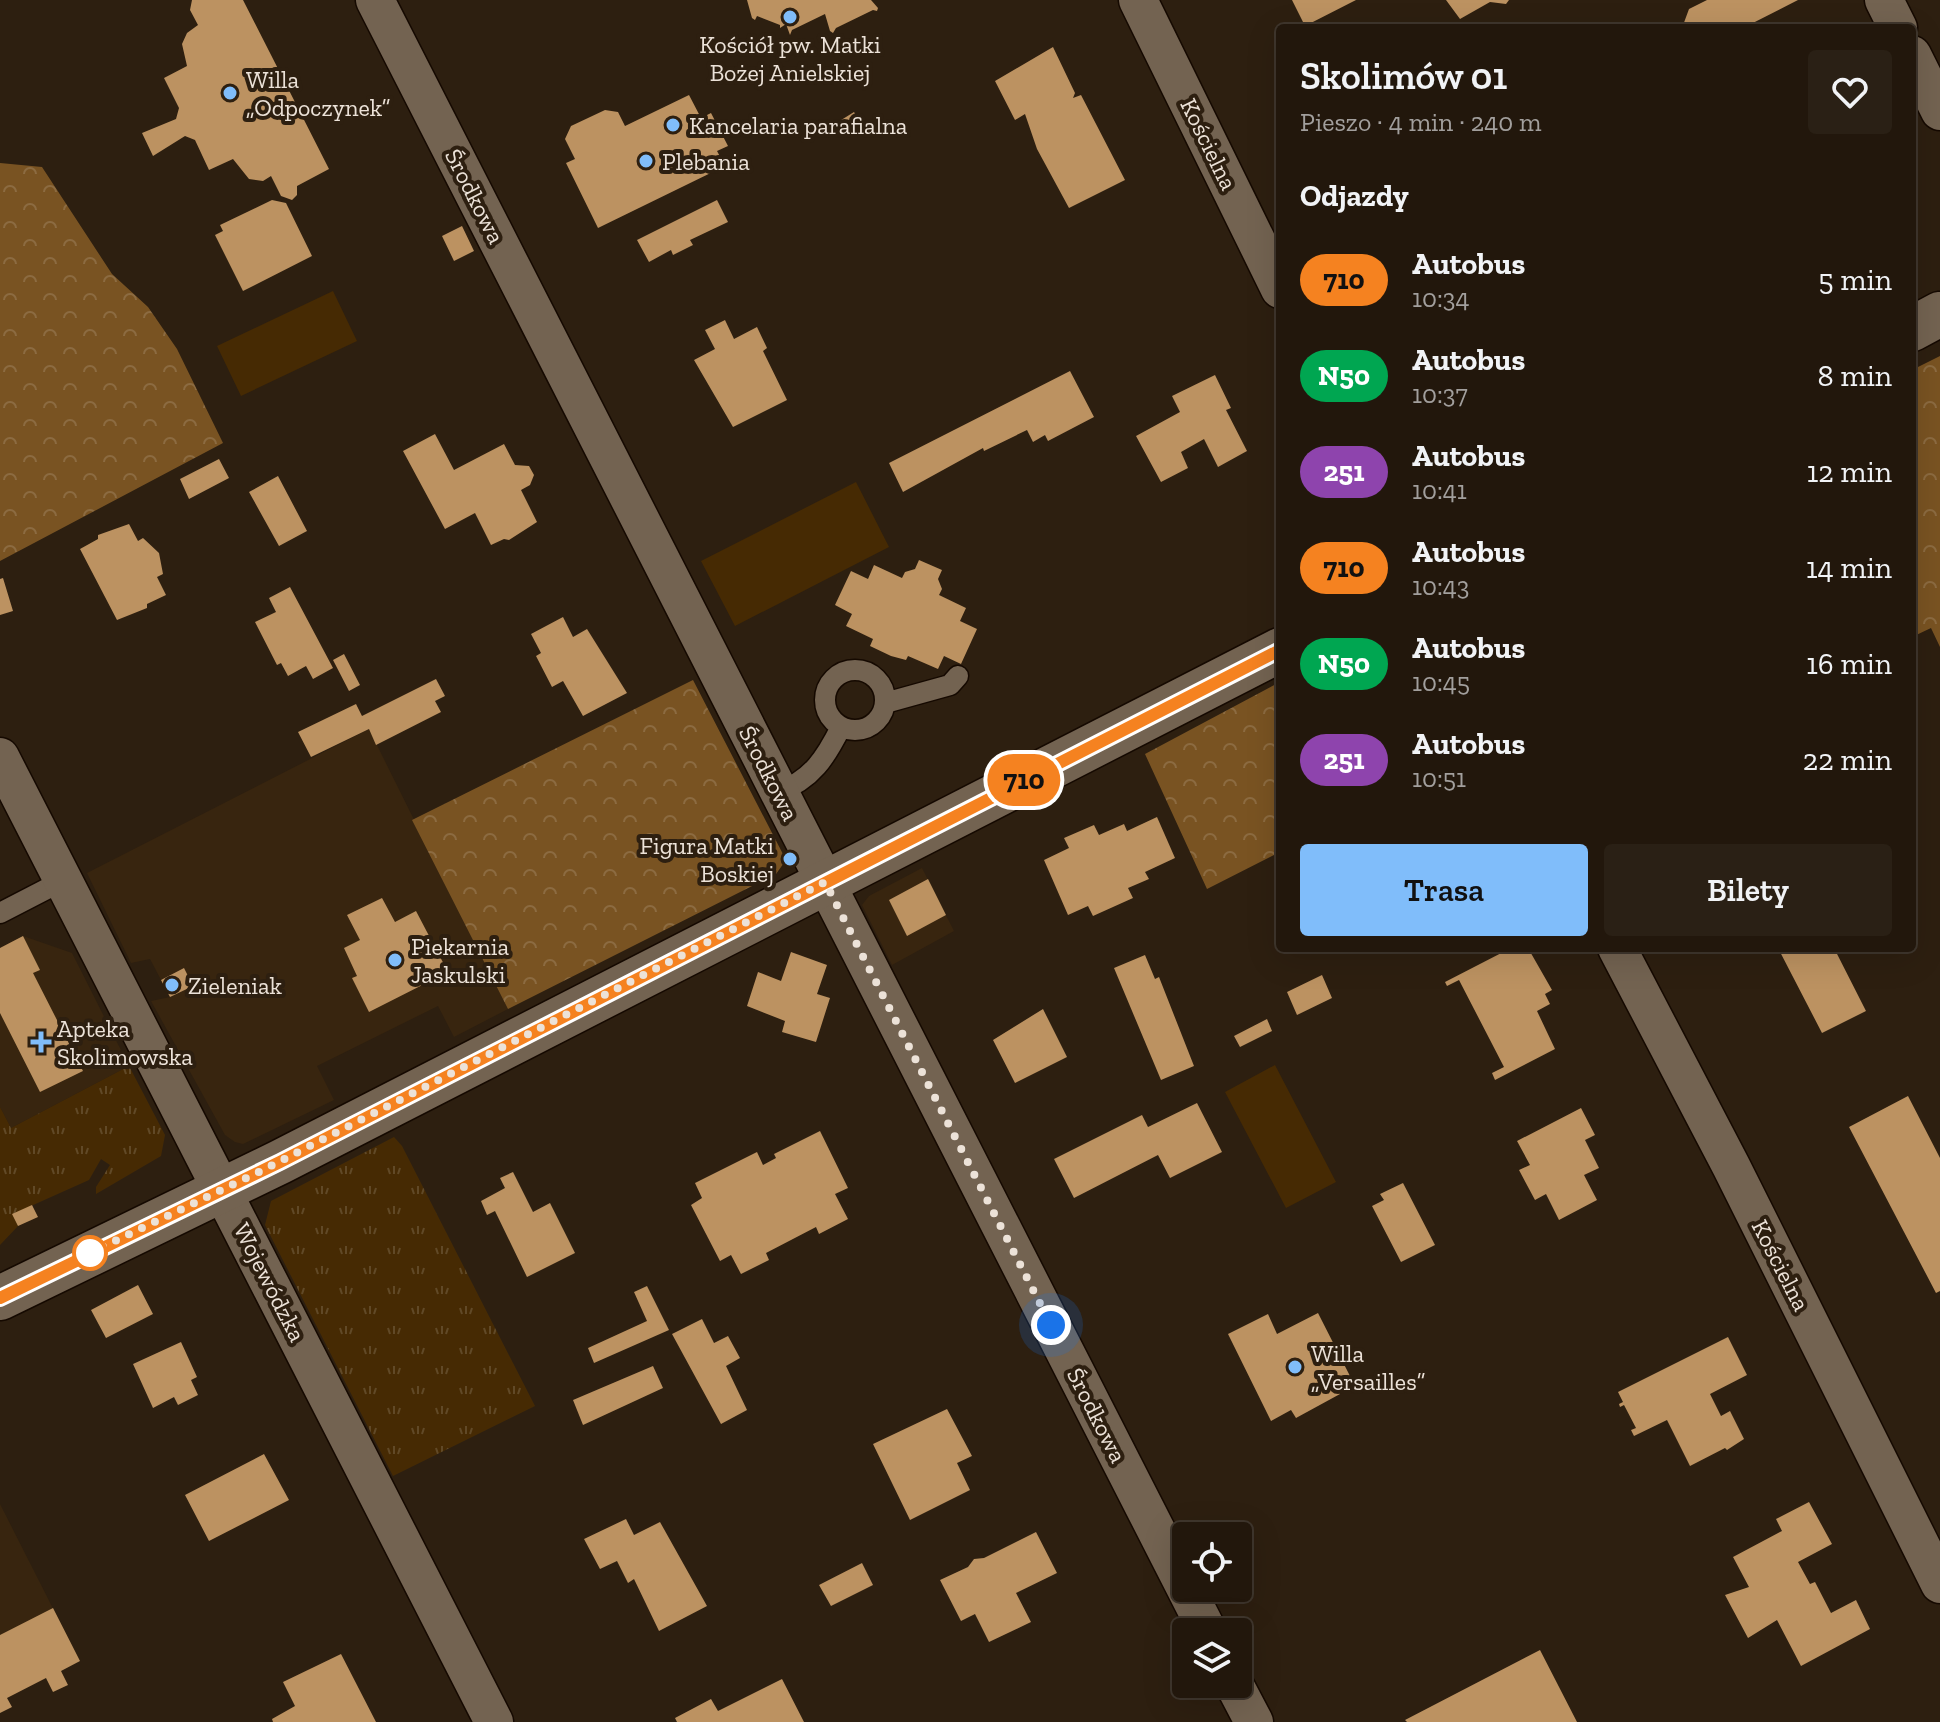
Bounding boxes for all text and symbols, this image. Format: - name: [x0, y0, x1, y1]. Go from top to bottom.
- marker: Kościół pw. Matki Bożej Anielskiej: [781, 8, 799, 26]
- place label: Kościół pw. Matki Bożej Anielskiej: [699, 30, 881, 87]
- button: heart: [1808, 50, 1892, 134]
- text: Skolimów 01: [1300, 53, 1507, 99]
- place label: Willa „Odpoczynek”: [246, 65, 391, 122]
- marker: Willa „Odpoczynek”: [221, 84, 239, 102]
- street label: Kościelna: [1174, 93, 1244, 195]
- text: Pieszo · 4 min · 240 m: [1300, 106, 1541, 138]
- place label: Kancelaria parafialna: [689, 111, 908, 140]
- marker: Kancelaria parafialna: [664, 116, 682, 134]
- street label: Środkowa: [439, 144, 511, 249]
- place label: Plebania: [662, 147, 750, 176]
- marker: Plebania: [637, 152, 655, 170]
- text: Odjazdy: [1300, 178, 1409, 214]
- text: Autobus: [1412, 246, 1525, 282]
- text: 5 min: [1818, 262, 1892, 298]
- text: 710: [1323, 263, 1365, 296]
- text: 10:34: [1412, 282, 1470, 314]
- text: Autobus: [1412, 342, 1525, 378]
- text: 8 min: [1818, 358, 1892, 394]
- text: N50: [1318, 359, 1370, 392]
- text: 10:37: [1412, 378, 1468, 410]
- text: Autobus: [1412, 438, 1525, 474]
- text: 12 min: [1807, 454, 1892, 490]
- text: 251: [1324, 455, 1364, 488]
- text: 10:41: [1412, 474, 1467, 506]
- text: Autobus: [1412, 534, 1525, 570]
- text: 14 min: [1806, 550, 1892, 586]
- text: 710: [1323, 551, 1365, 584]
- text: 10:43: [1412, 570, 1470, 602]
- text: Autobus: [1412, 630, 1525, 666]
- text: 16 min: [1806, 646, 1892, 682]
- text: N50: [1318, 647, 1370, 680]
- text: 10:45: [1412, 666, 1470, 698]
- street label: Środkowa: [733, 721, 805, 826]
- text: Autobus: [1412, 726, 1525, 762]
- text: 22 min: [1803, 742, 1892, 778]
- text: 251: [1324, 743, 1364, 776]
- line badge: 710: [978, 754, 1070, 806]
- text: 10:51: [1412, 762, 1466, 794]
- text: 710: [1003, 763, 1045, 796]
- place label: Figura Matki Boskiej: [640, 831, 774, 888]
- button: Trasa: [1300, 844, 1588, 936]
- button: Bilety: [1604, 844, 1892, 936]
- marker: Figura Matki Boskiej: [781, 850, 799, 868]
- place label: Piekarnia Jaskulski: [411, 932, 509, 989]
- marker: Piekarnia Jaskulski: [386, 951, 404, 969]
- place label: Zieleniak: [188, 971, 283, 1000]
- marker: Zieleniak: [163, 976, 181, 994]
- place label: Apteka Skolimowska: [57, 1014, 193, 1071]
- marker: Apteka Skolimowska: [32, 1033, 50, 1051]
- street label: Kościelna: [1746, 1215, 1816, 1316]
- street label: Wojewódzka: [228, 1218, 313, 1347]
- unlabelled marker: [73, 1236, 107, 1270]
- your location: [1031, 1305, 1071, 1345]
- place label: Willa „Versailles”: [1311, 1339, 1425, 1396]
- marker: Willa „Versailles”: [1286, 1358, 1304, 1376]
- street label: Środkowa: [1061, 1363, 1133, 1468]
- map controls: [1172, 1522, 1252, 1698]
- button: locate: [1172, 1522, 1252, 1602]
- button: layers: [1172, 1618, 1252, 1698]

